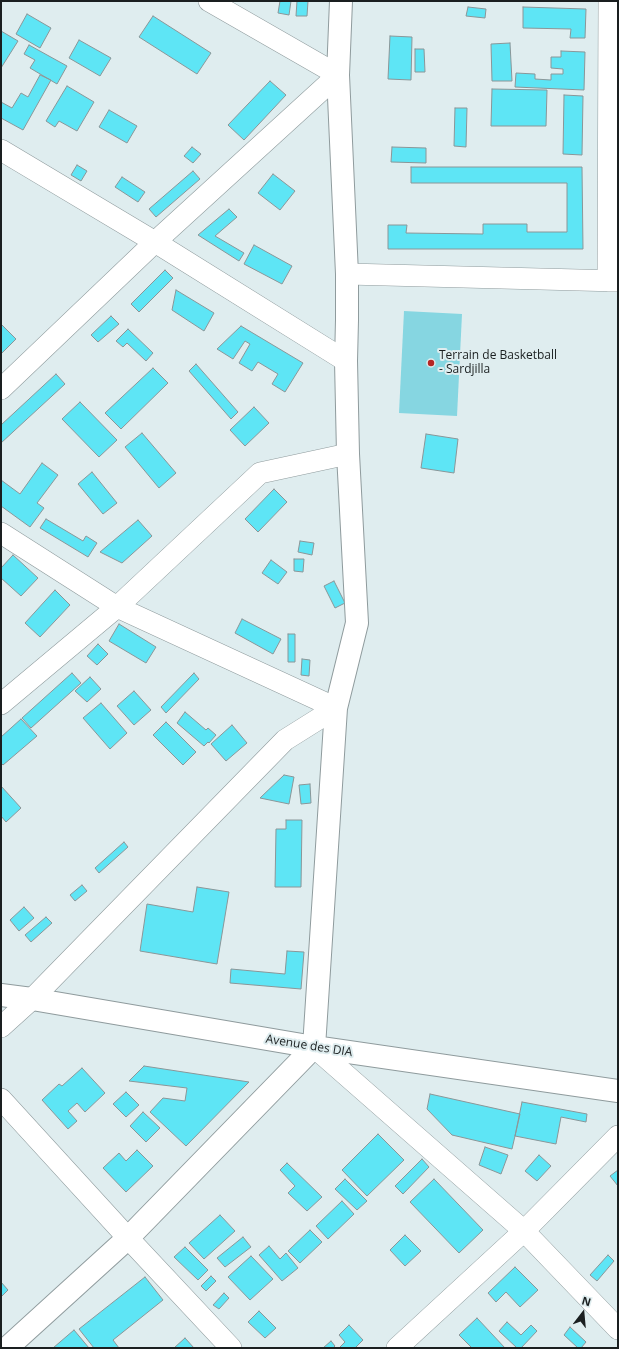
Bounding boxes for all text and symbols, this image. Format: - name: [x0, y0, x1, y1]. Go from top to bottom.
- place label: Terrain de Basketball - Sardjilla: [439, 349, 557, 377]
- marker: Terrain de Basketball - Sardjilla: [426, 358, 436, 368]
- street label: Avenue des DIA: [265, 1032, 353, 1060]
- north arrow: [563, 1293, 603, 1333]
- text: N: [580, 1293, 593, 1309]

